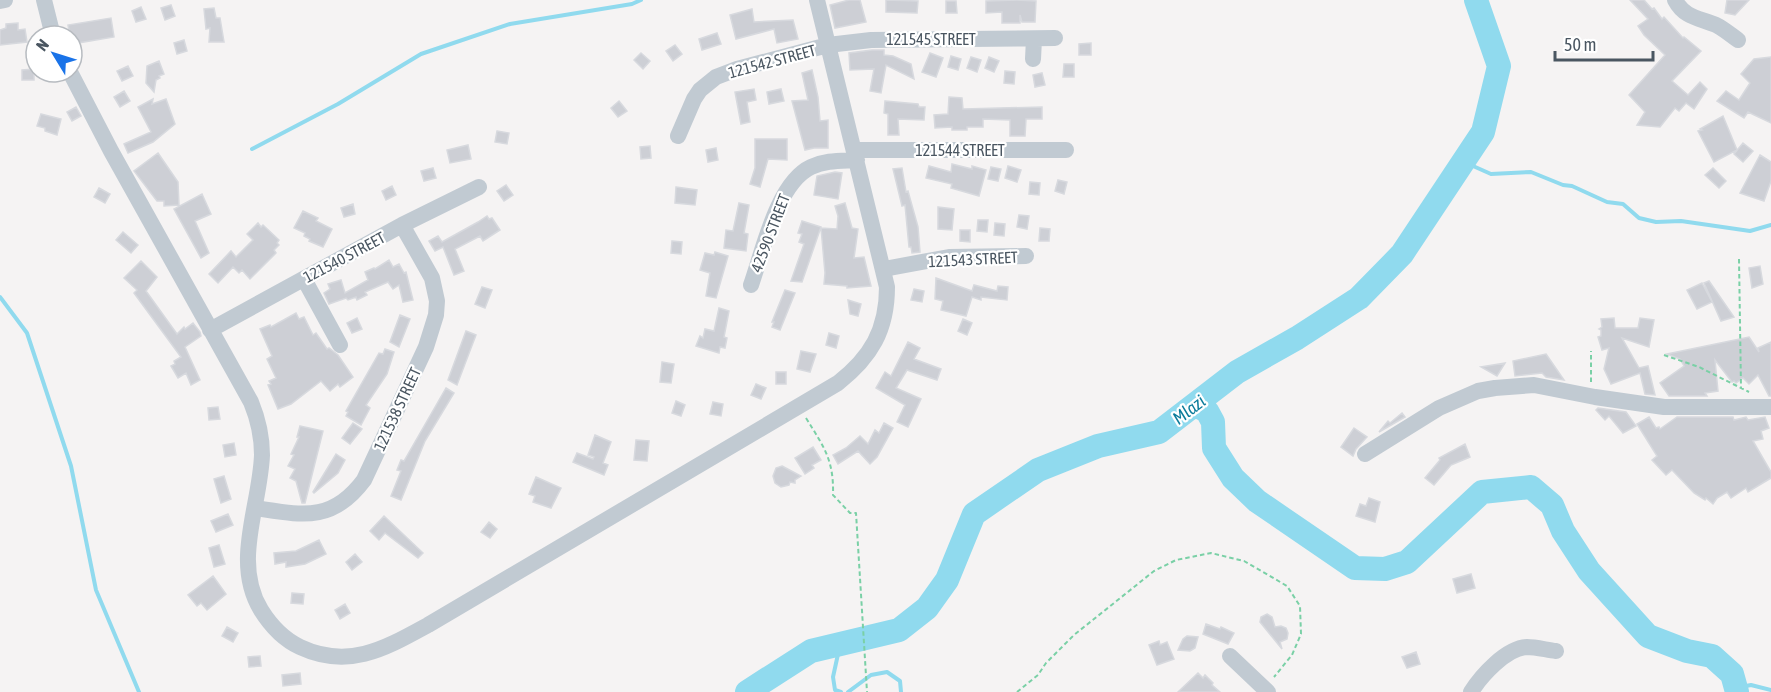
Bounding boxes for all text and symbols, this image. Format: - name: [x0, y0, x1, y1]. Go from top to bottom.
- north arrow: [24, 24, 84, 84]
- scale bar: [1555, 24, 1652, 62]
- street label: 121545 STREET: [886, 30, 976, 48]
- text: 50 m: [1564, 34, 1596, 55]
- text: N: [32, 35, 52, 54]
- street label: 121542 STREET: [726, 41, 818, 81]
- street label: 121544 STREET: [915, 141, 1005, 159]
- street label: 42590 STREET: [747, 191, 793, 275]
- street label: 121540 STREET: [300, 228, 388, 286]
- street label: 121543 STREET: [928, 248, 1018, 270]
- street label: 121538 STREET: [370, 365, 424, 453]
- water label: Mlazi: [1168, 391, 1209, 429]

